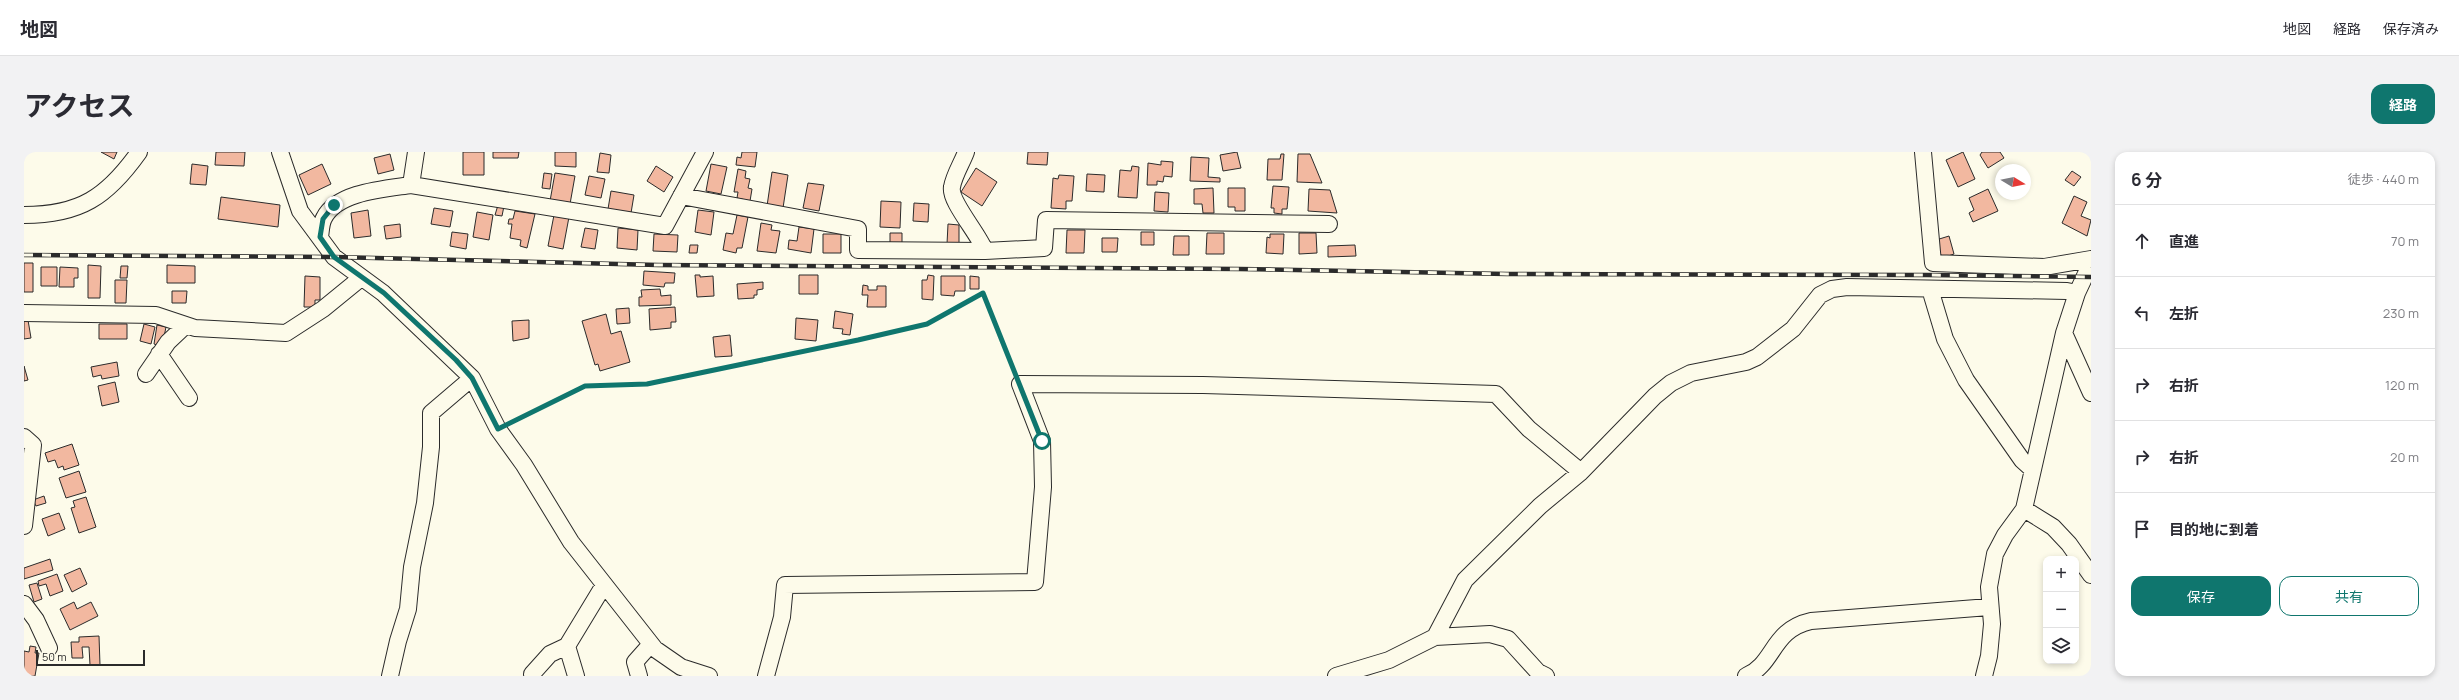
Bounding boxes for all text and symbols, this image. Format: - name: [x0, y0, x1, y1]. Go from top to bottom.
- text: 地図: [20, 16, 58, 42]
- text: 地図: [2283, 19, 2311, 38]
- text: 経路: [2333, 19, 2361, 38]
- text: 保存済み: [2383, 19, 2439, 38]
- button: 経路: [2371, 84, 2435, 124]
- text: アクセス: [24, 86, 135, 124]
- north arrow: [1995, 164, 2031, 200]
- text: 6 分: [2131, 168, 2162, 191]
- text: 徒歩 · 440 m: [2348, 170, 2419, 188]
- route end: [325, 196, 343, 214]
- icon: ahead: [2131, 230, 2153, 252]
- text: 直進: [2169, 231, 2199, 252]
- text: 70 m: [2391, 232, 2419, 250]
- icon: left: [2131, 302, 2153, 324]
- text: 左折: [2169, 303, 2199, 324]
- text: 230 m: [2383, 304, 2419, 322]
- icon: right: [2131, 374, 2153, 396]
- text: 右折: [2169, 375, 2199, 396]
- text: 120 m: [2385, 376, 2419, 394]
- route start: [1033, 432, 1051, 450]
- icon: right: [2131, 446, 2153, 468]
- text: 右折: [2169, 447, 2199, 468]
- text: 20 m: [2390, 448, 2419, 466]
- icon: arrive: [2131, 518, 2153, 540]
- text: 目的地に到着: [2169, 519, 2259, 540]
- map controls: [2043, 556, 2079, 664]
- button: +: [2043, 556, 2079, 592]
- button: 保存: [2131, 576, 2271, 616]
- button: 共有: [2279, 576, 2419, 616]
- button: −: [2043, 592, 2079, 628]
- button: layers: [2043, 628, 2079, 664]
- scale bar: [36, 648, 145, 667]
- text: 50 m: [42, 649, 67, 664]

